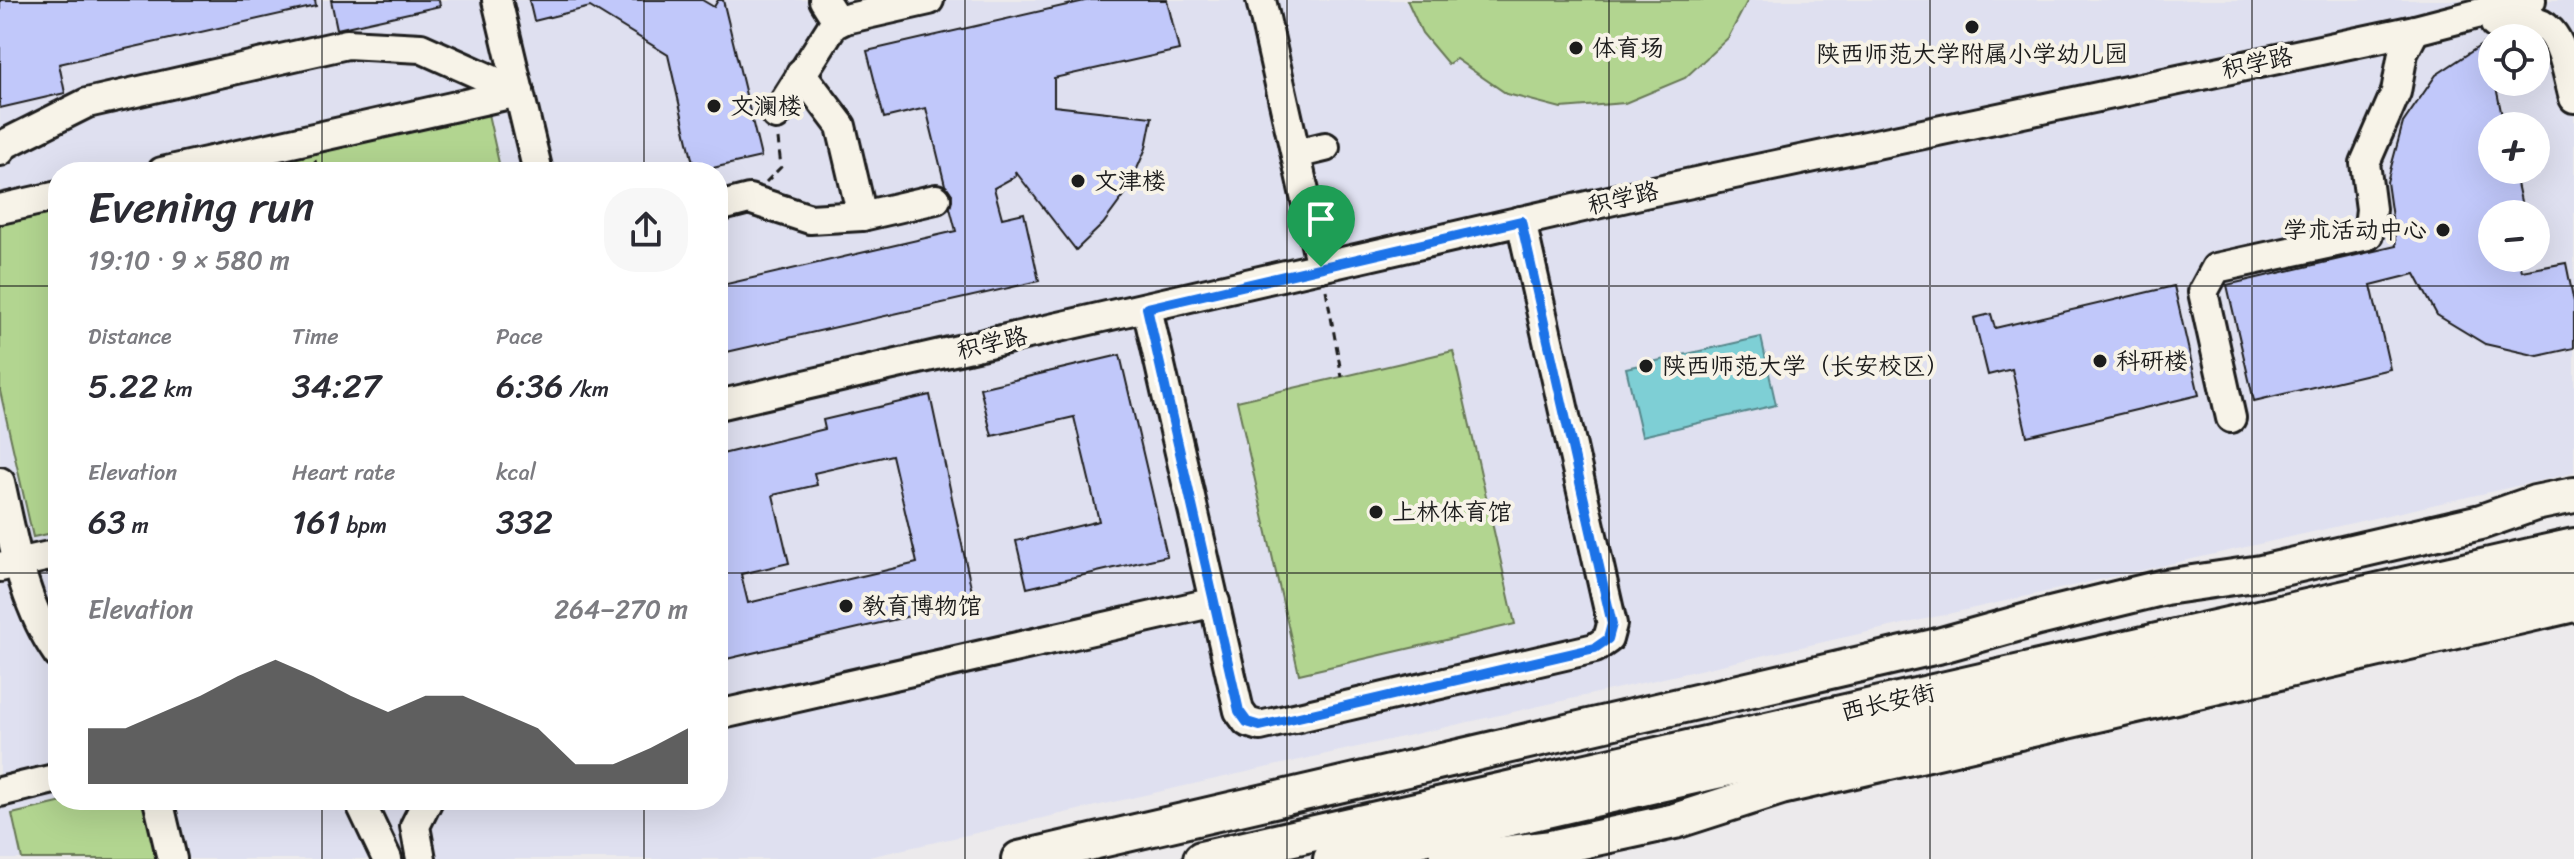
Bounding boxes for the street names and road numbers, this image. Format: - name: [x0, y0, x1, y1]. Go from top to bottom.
- street label: 积学路: [2217, 35, 2297, 91]
- street label: 积学路: [1583, 169, 1663, 227]
- street label: 积学路: [952, 314, 1032, 372]
- street label: 西长安街: [1837, 671, 1939, 733]

